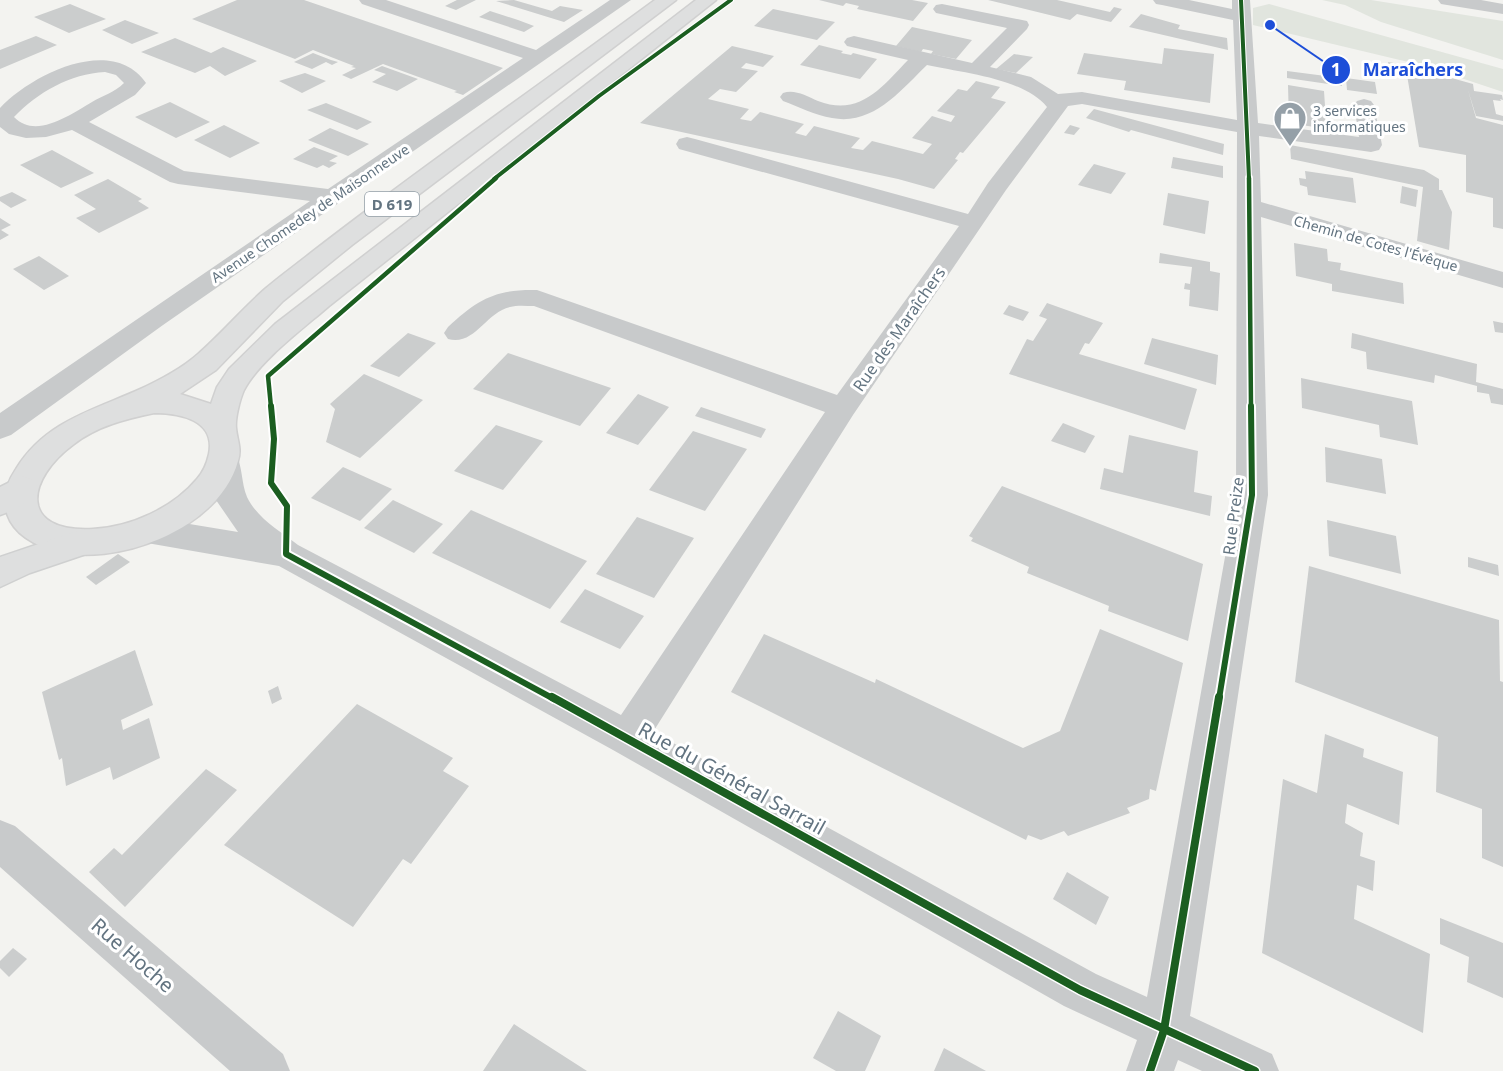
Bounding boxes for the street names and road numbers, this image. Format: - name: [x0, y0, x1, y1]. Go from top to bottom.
- street label: Avenue Chomedey de Maisonneuve: [207, 139, 413, 287]
- road number: D 619: [365, 192, 419, 216]
- street label: Chemin de Cotes l'Évêque: [1292, 210, 1460, 276]
- street label: Rue des Maraîchers: [848, 262, 950, 396]
- street label: Rue Preize: [1217, 476, 1249, 556]
- street label: Rue du Général Sarrail: [634, 715, 830, 841]
- street label: Rue Hoche: [86, 912, 180, 998]

